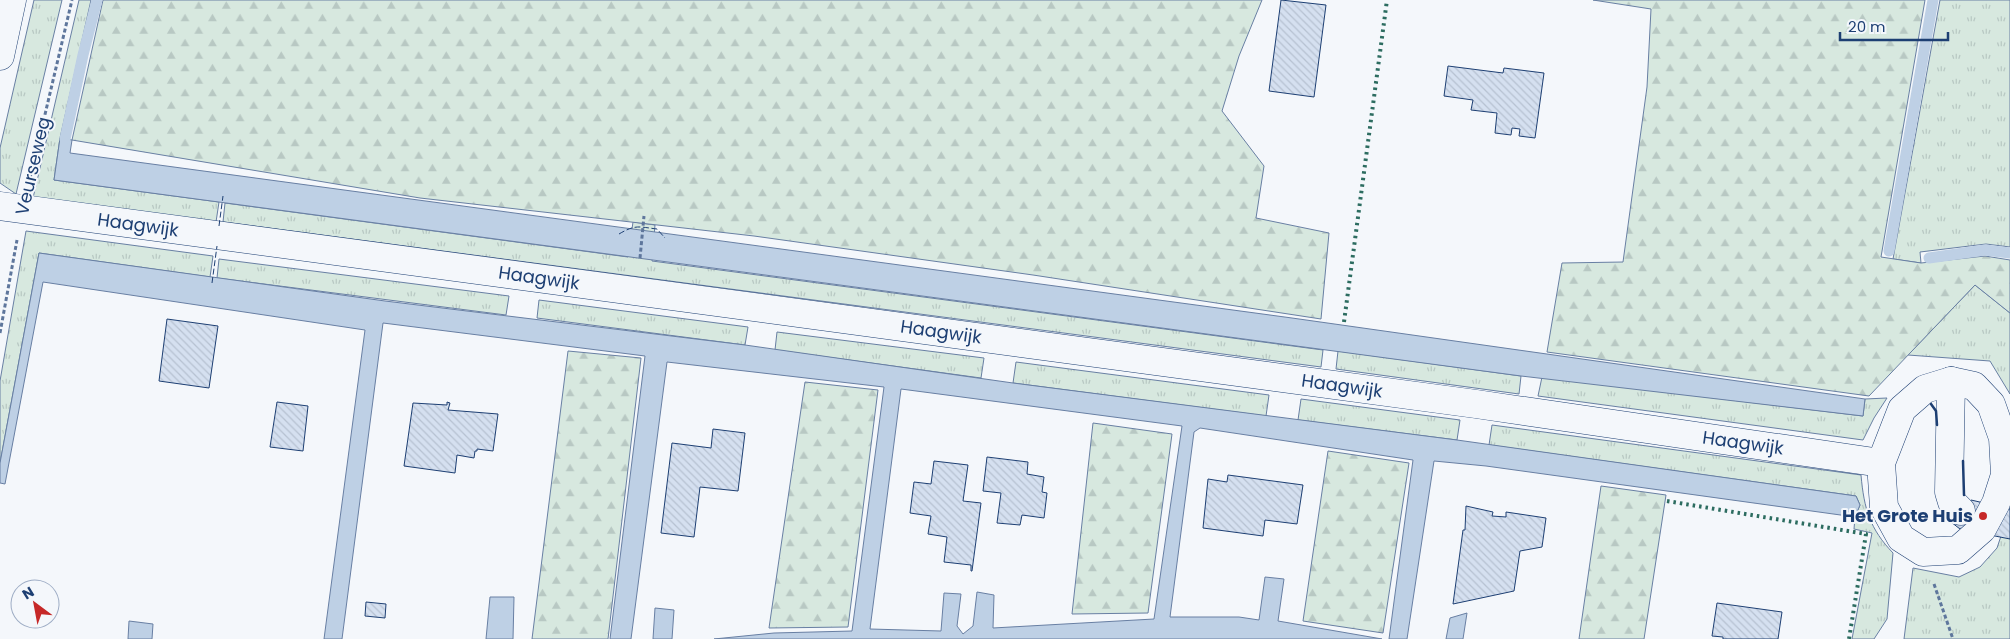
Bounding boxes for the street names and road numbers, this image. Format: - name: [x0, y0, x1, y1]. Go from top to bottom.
- street label: Veurseweg: [9, 114, 56, 218]
- street label: Haagwijk: [96, 206, 181, 243]
- street label: Haagwijk: [497, 259, 582, 296]
- street label: Haagwijk: [899, 313, 984, 350]
- street label: Haagwijk: [1300, 367, 1385, 404]
- street label: Haagwijk: [1701, 424, 1786, 461]

